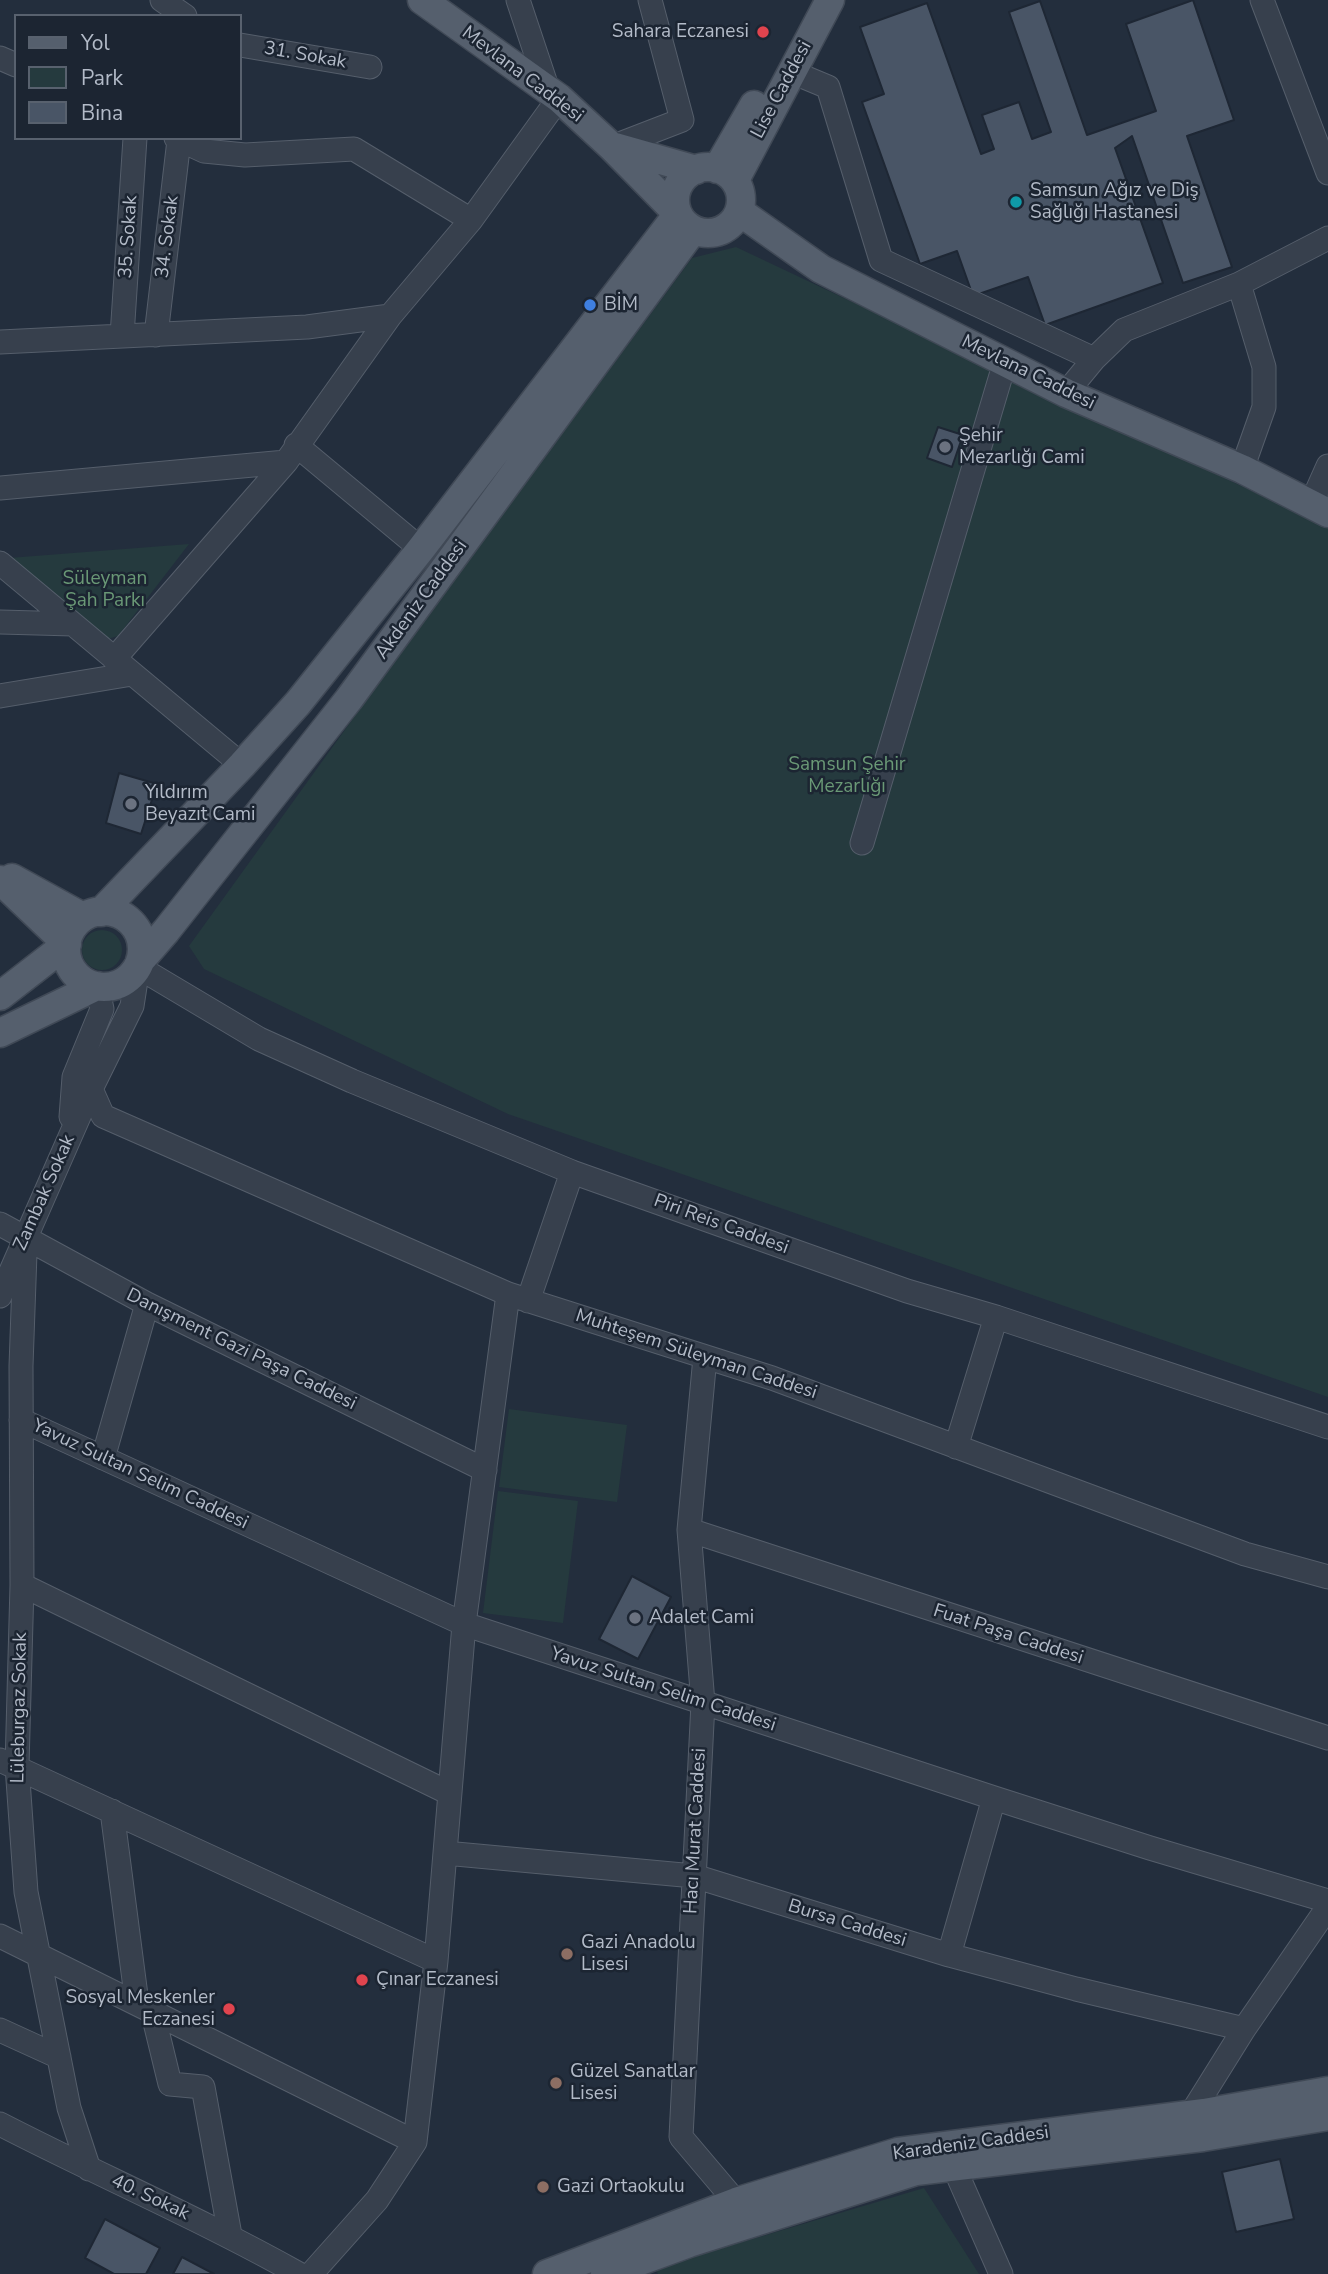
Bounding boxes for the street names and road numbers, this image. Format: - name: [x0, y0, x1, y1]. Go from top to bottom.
- street label: Mevlana Caddesi: [457, 22, 587, 128]
- street label: Lise Caddesi: [747, 37, 817, 143]
- street label: 31. Sokak: [262, 38, 348, 74]
- street label: 34. Sokak: [152, 194, 184, 280]
- street label: 35. Sokak: [115, 195, 143, 279]
- street label: Mevlana Caddesi: [957, 331, 1099, 415]
- street label: Akdeniz Caddesi: [371, 536, 473, 664]
- street label: Zambak Sokak: [9, 1132, 81, 1254]
- street label: Piri Reis Caddesi: [650, 1190, 792, 1260]
- street label: Danışment Gazi Paşa Caddesi: [122, 1284, 360, 1416]
- street label: Muhteşem Süleyman Caddesi: [572, 1305, 820, 1405]
- street label: Yavuz Sultan Selim Caddesi: [28, 1415, 252, 1535]
- street label: Fuat Paşa Caddesi: [930, 1600, 1086, 1670]
- street label: Lüleburgaz Sokak: [7, 1632, 33, 1784]
- street label: Yavuz Sultan Selim Caddesi: [547, 1643, 779, 1737]
- street label: Hacı Murat Caddesi: [680, 1747, 712, 1915]
- street label: Bursa Caddesi: [785, 1895, 909, 1953]
- street label: Karadeniz Caddesi: [892, 2122, 1050, 2166]
- street label: 40. Sokak: [107, 2170, 193, 2226]

